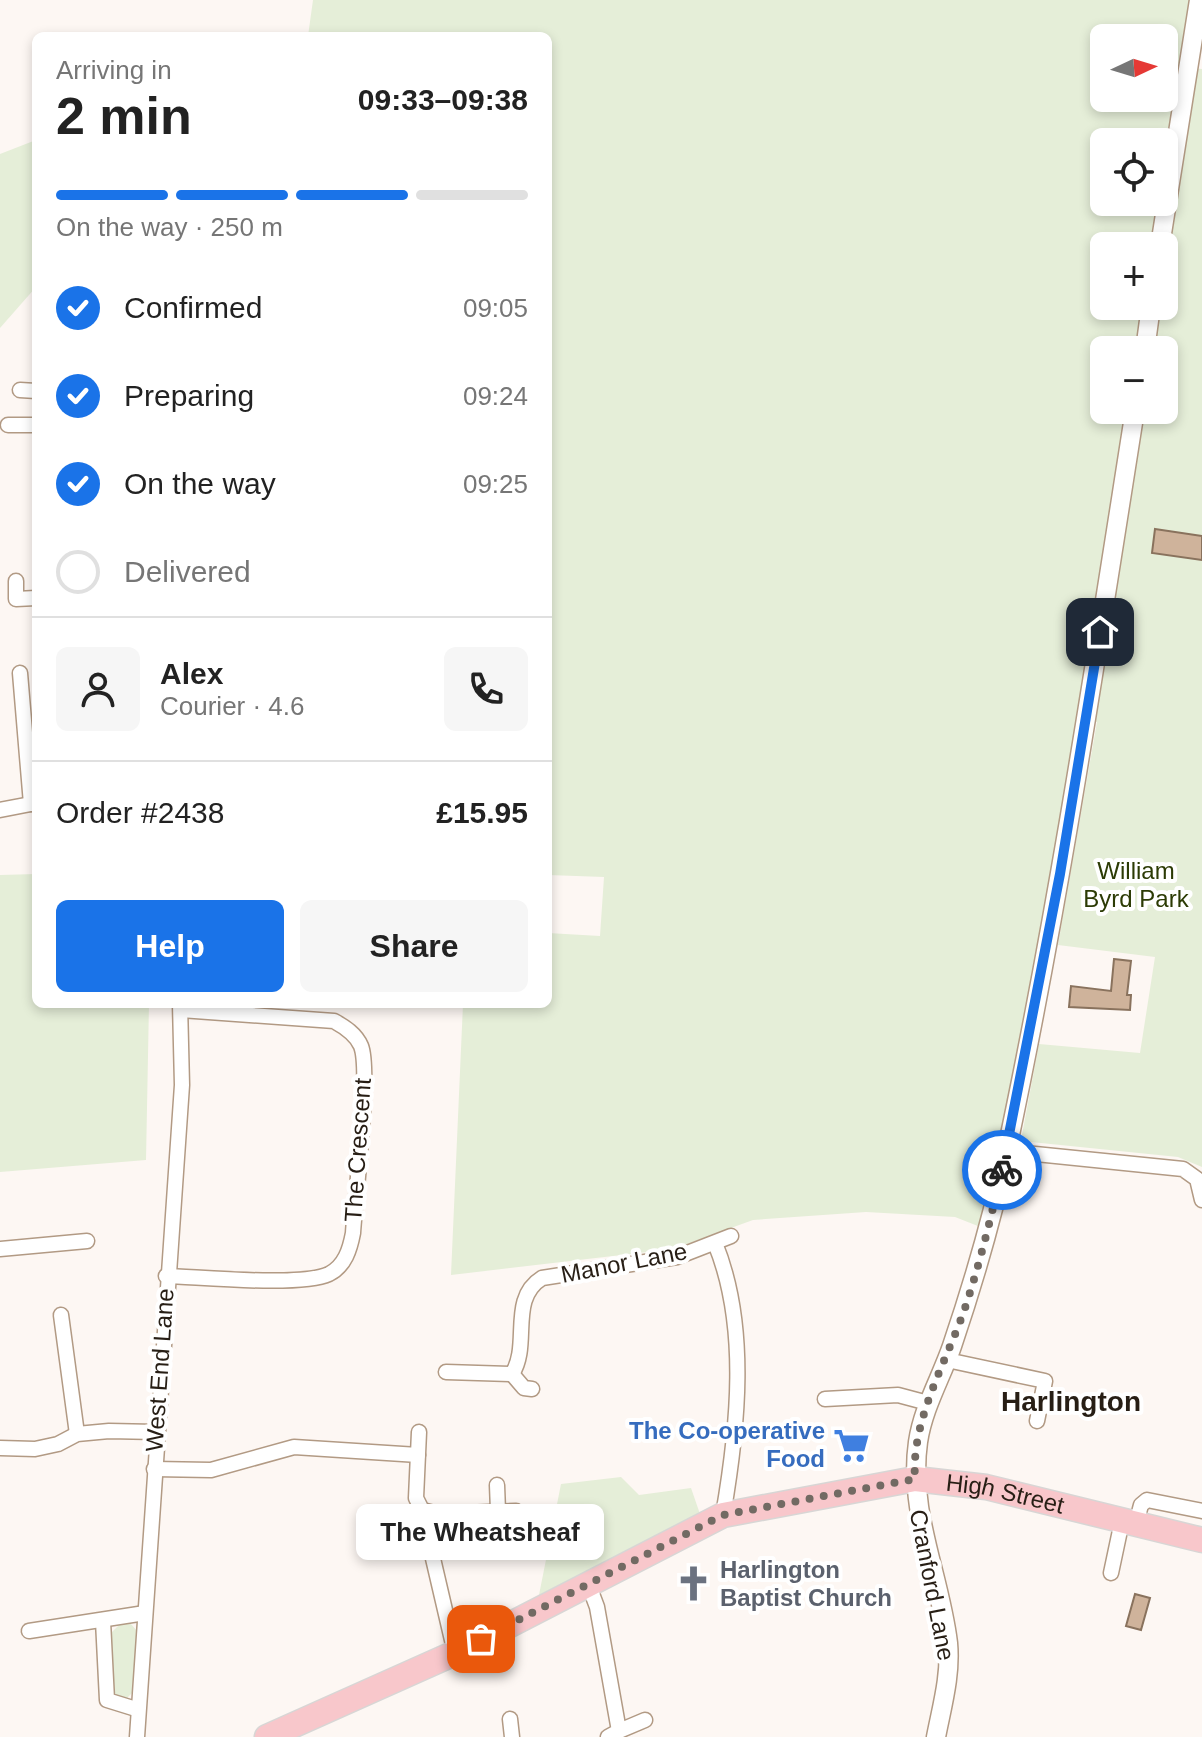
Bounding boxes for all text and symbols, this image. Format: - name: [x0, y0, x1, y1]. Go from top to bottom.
- north arrow: [1090, 24, 1178, 112]
- map controls: [1090, 24, 1178, 424]
- text: Arriving in: [56, 55, 172, 85]
- text: 09:33–09:38: [358, 83, 528, 116]
- text: 2 min: [56, 87, 192, 145]
- button: locate: [1090, 128, 1178, 216]
- text: On the way · 250 m: [56, 212, 283, 242]
- button: +: [1090, 232, 1178, 320]
- icon: check: [56, 286, 100, 330]
- text: Confirmed: [124, 291, 262, 324]
- text: 09:05: [463, 293, 528, 323]
- button: −: [1090, 336, 1178, 424]
- icon: check: [56, 374, 100, 418]
- text: Preparing: [124, 379, 254, 412]
- text: 09:24: [463, 381, 528, 411]
- icon: check: [56, 462, 100, 506]
- text: On the way: [124, 467, 276, 500]
- text: 09:25: [463, 469, 528, 499]
- text: Delivered: [124, 555, 251, 588]
- pin: [1066, 598, 1134, 666]
- icon: home: [1078, 610, 1122, 654]
- button: person: [56, 647, 140, 731]
- button: phone: [444, 647, 528, 731]
- text: Alex: [160, 657, 223, 690]
- text: Courier · 4.6: [160, 691, 305, 721]
- text: Order #2438: [56, 796, 224, 829]
- text: £15.95: [436, 796, 528, 829]
- park label: William Byrd Park: [1083, 857, 1190, 912]
- button: Help: [56, 900, 284, 992]
- button: Share: [300, 900, 528, 992]
- street label: The Crescent: [339, 1077, 376, 1223]
- courier: [962, 1130, 1042, 1210]
- icon: bike: [980, 1148, 1024, 1192]
- street label: Manor Lane: [558, 1237, 689, 1288]
- street label: West End Lane: [140, 1287, 179, 1453]
- district label: Harlington: [1001, 1386, 1141, 1417]
- place label: The Co-operative Food: [629, 1417, 825, 1472]
- supermarket icon: The Co-operative Food: [832, 1426, 870, 1464]
- street label: High Street: [945, 1469, 1067, 1519]
- callout: The Wheatsheaf: [357, 1503, 605, 1559]
- street label: Cranford Lane: [905, 1507, 960, 1663]
- text: The Wheatsheaf: [380, 1517, 580, 1547]
- place label: Harlington Baptist Church: [720, 1556, 892, 1611]
- church icon: Harlington Baptist Church: [675, 1565, 713, 1603]
- pin: [447, 1605, 515, 1673]
- icon: bag: [459, 1617, 503, 1661]

